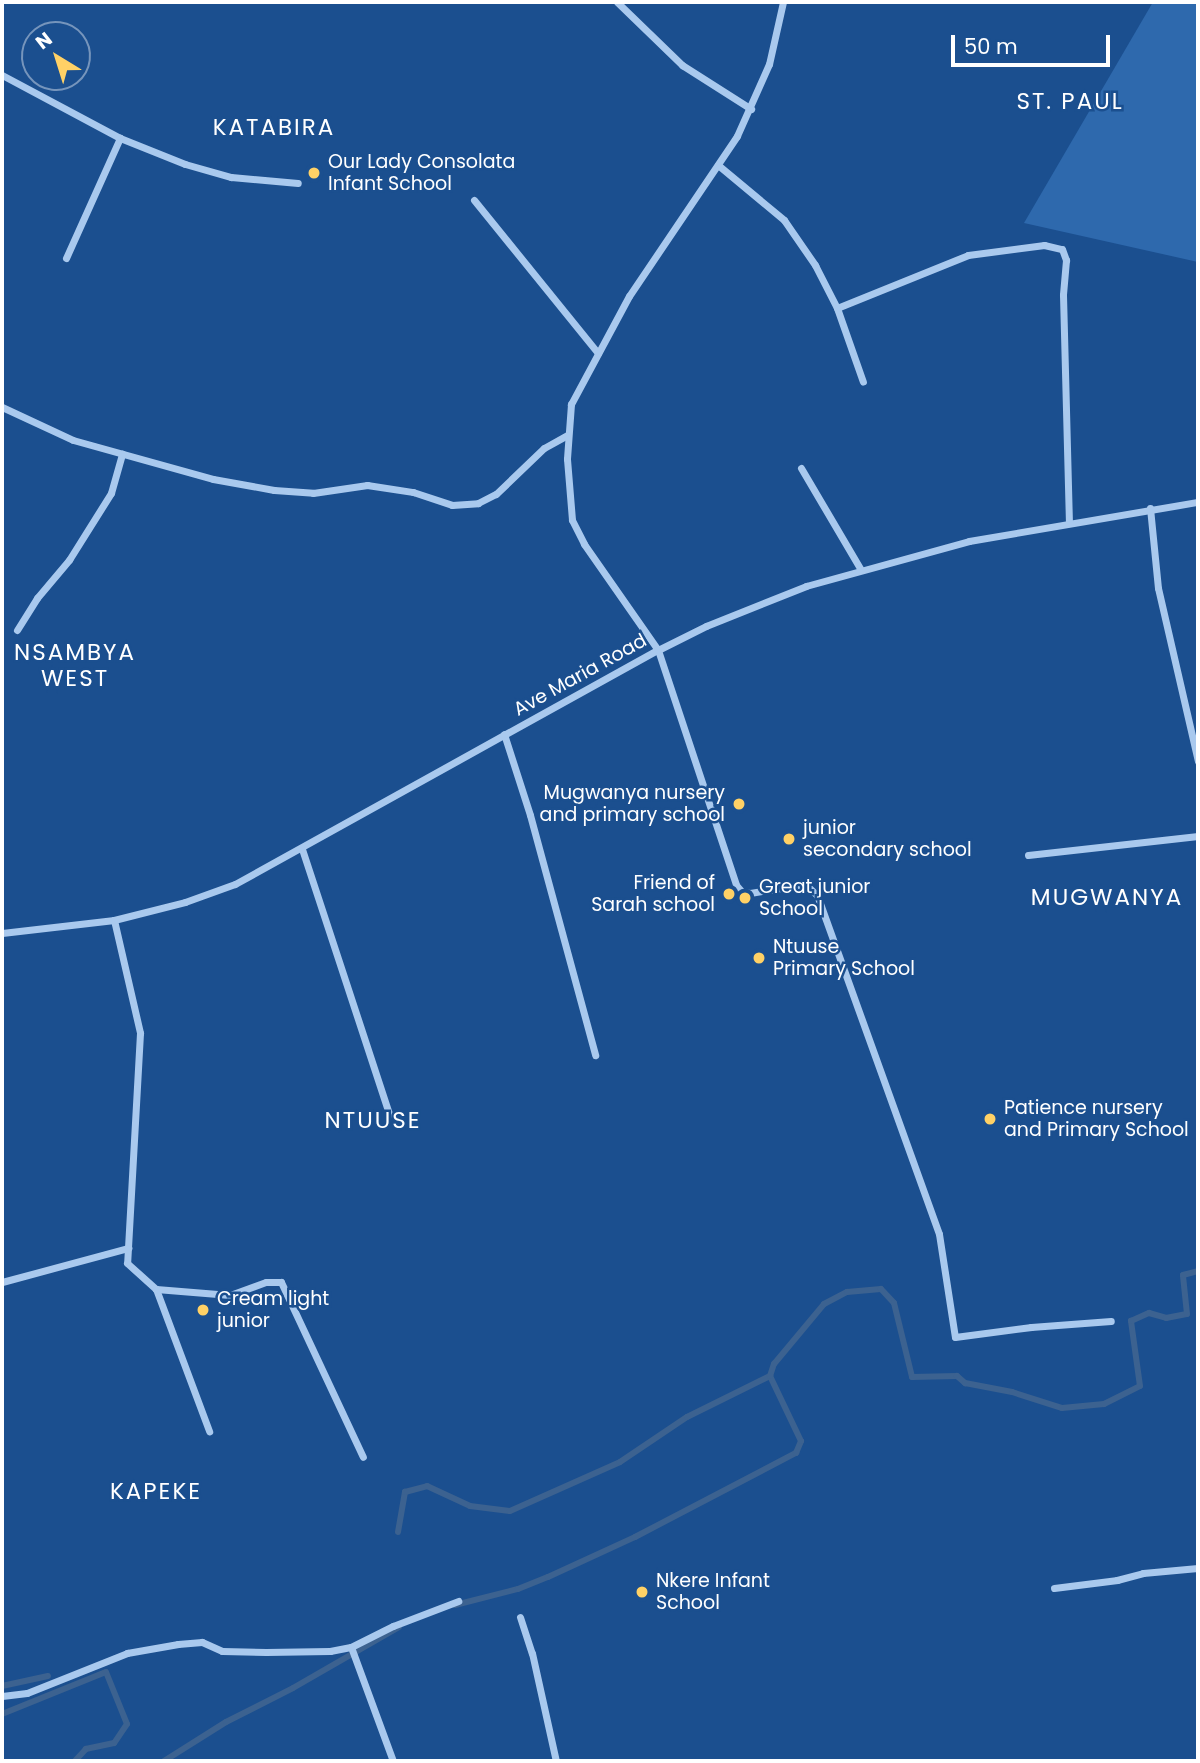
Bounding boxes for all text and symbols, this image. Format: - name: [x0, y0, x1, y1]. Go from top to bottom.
- north arrow: [21, 21, 91, 91]
- scale bar: [955, 21, 1114, 65]
- text: N: [30, 26, 58, 56]
- text: 50 m: [964, 32, 1018, 61]
- district label: ST. PAUL: [1017, 87, 1123, 115]
- district label: KATABIRA: [214, 113, 334, 141]
- place label: Our Lady Consolata Infant School: [328, 151, 515, 195]
- marker: Our Lady Consolata Infant School: [306, 165, 322, 181]
- street label: Ave Maria Road: [509, 629, 651, 721]
- district label: NSAMBYA WEST: [15, 638, 135, 692]
- place label: Mugwanya nursery and primary school: [540, 782, 725, 826]
- marker: Mugwanya nursery and primary school: [731, 796, 747, 812]
- place label: junior secondary school: [803, 817, 972, 861]
- marker: junior secondary school: [781, 831, 797, 847]
- place label: Friend of Sarah school: [591, 872, 715, 916]
- place label: Great junior School: [759, 876, 870, 920]
- district label: MUGWANYA: [1032, 883, 1182, 911]
- marker: Friend of Sarah school: [721, 886, 737, 902]
- marker: Great junior School: [737, 890, 753, 906]
- place label: Ntuuse Primary School: [773, 936, 915, 980]
- marker: Ntuuse Primary School: [751, 950, 767, 966]
- place label: Patience nursery and Primary School: [1004, 1097, 1189, 1141]
- district label: NTUUSE: [325, 1106, 421, 1134]
- marker: Patience nursery and Primary School: [982, 1111, 998, 1127]
- place label: Cream light junior: [217, 1288, 329, 1332]
- marker: Cream light junior: [195, 1302, 211, 1318]
- district label: KAPEKE: [111, 1477, 201, 1505]
- place label: Nkere Infant School: [656, 1570, 770, 1614]
- marker: Nkere Infant School: [634, 1584, 650, 1600]

